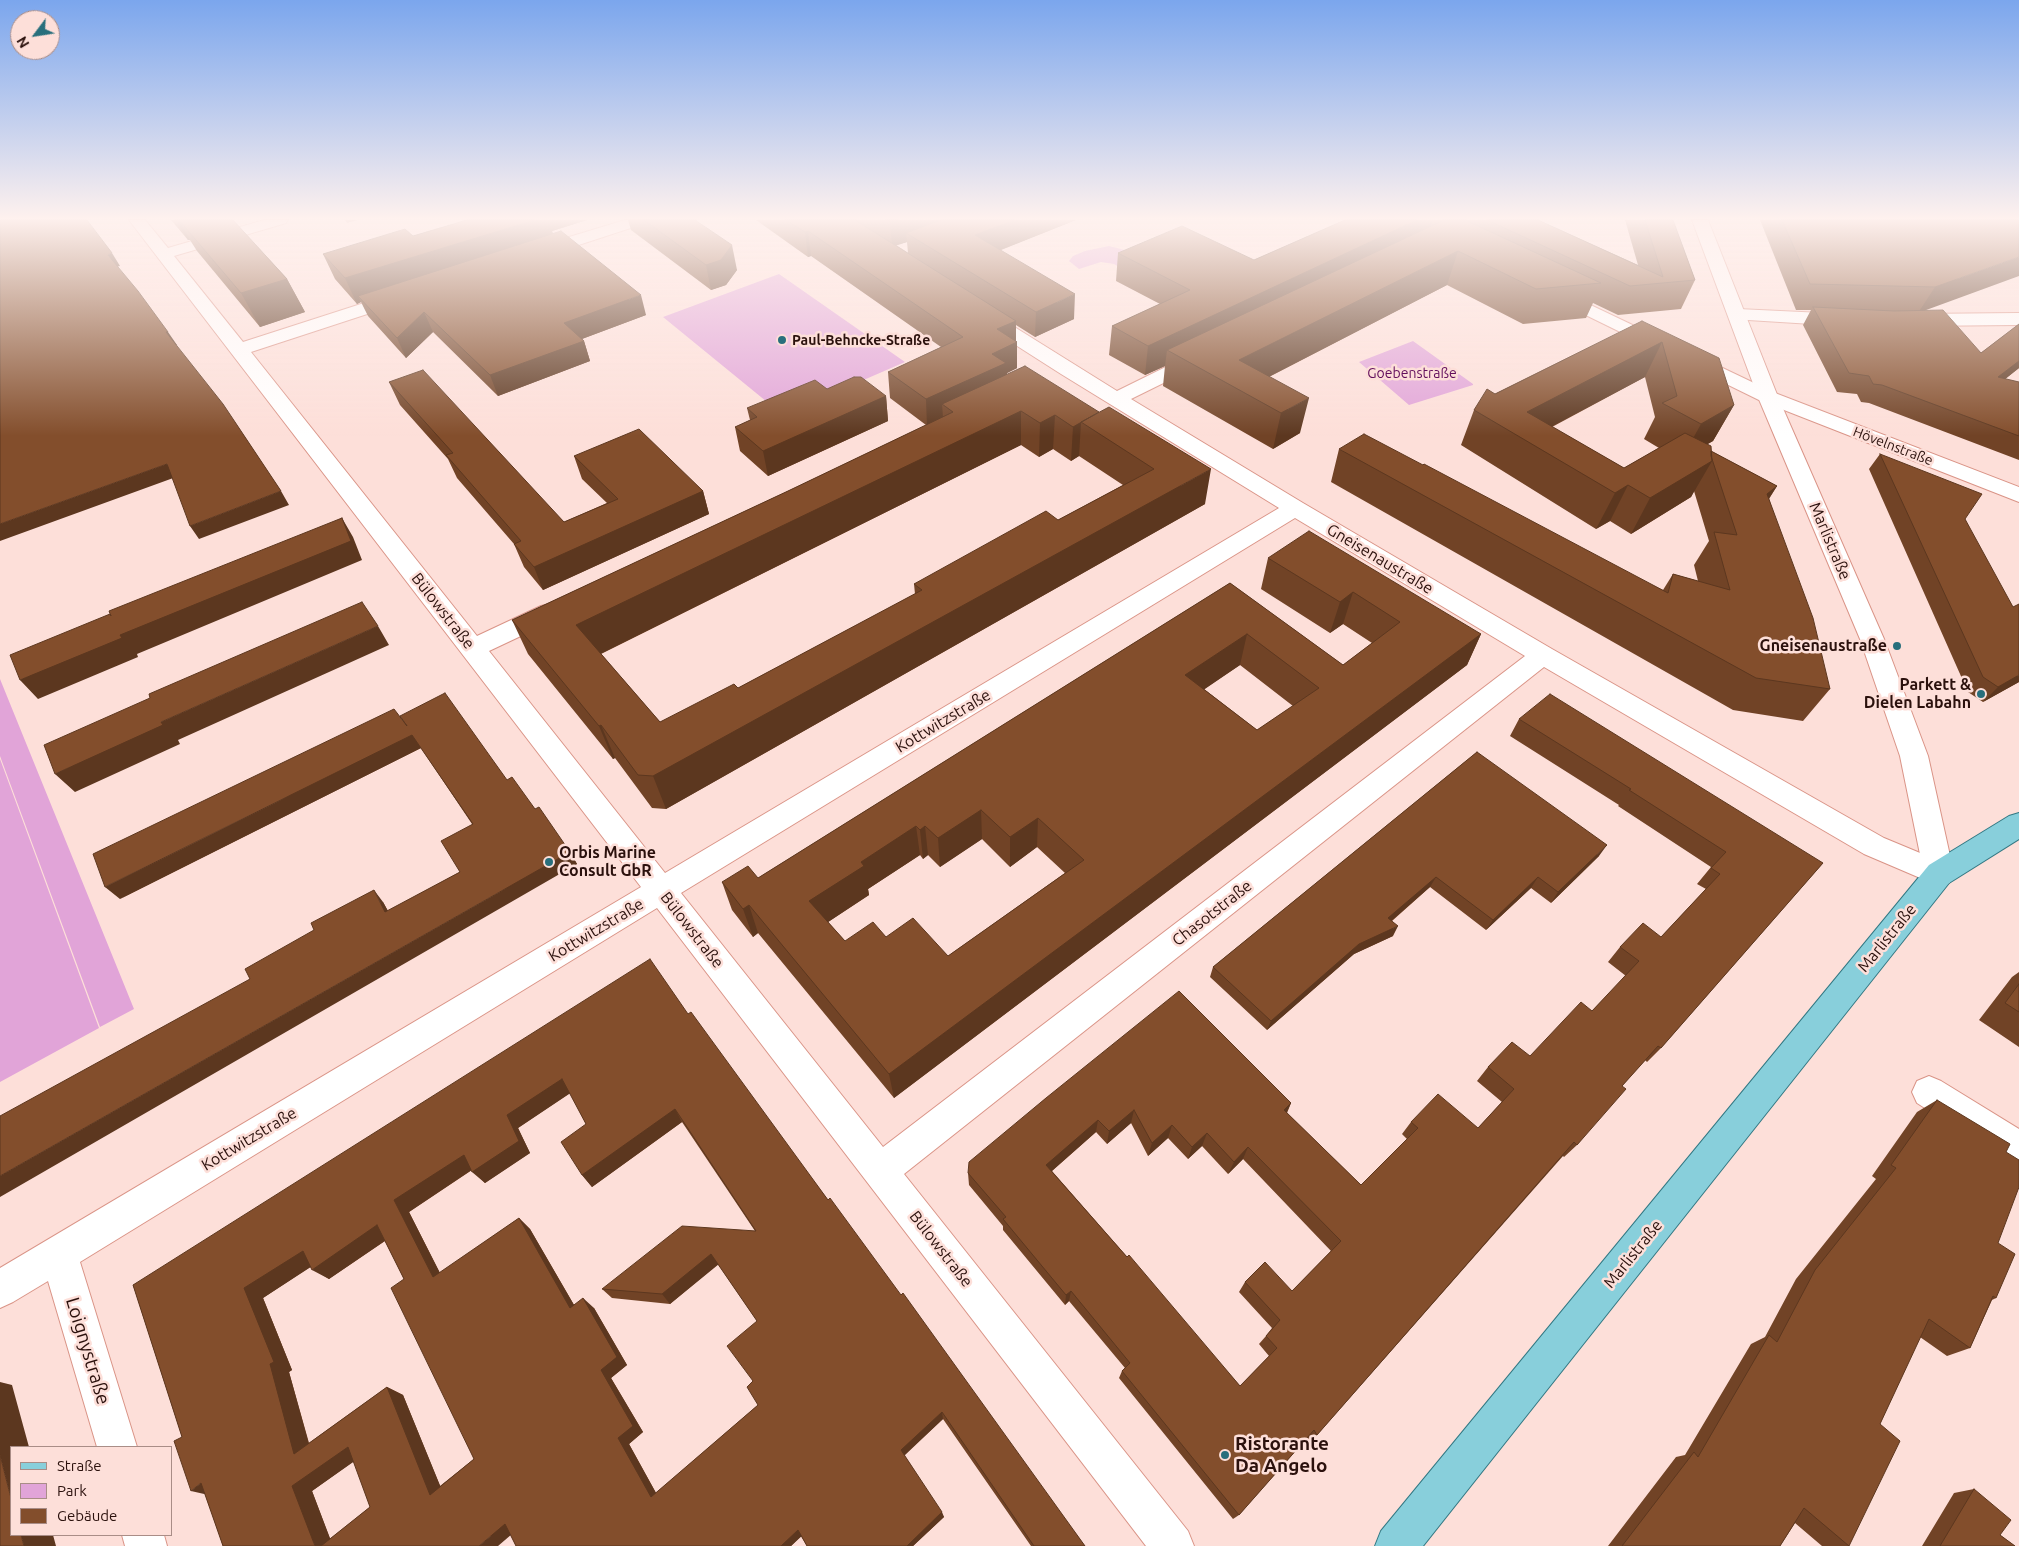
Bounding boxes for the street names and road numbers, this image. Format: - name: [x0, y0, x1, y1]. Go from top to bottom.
- street label: Hövelnstraße: [1851, 423, 1935, 469]
- street label: Marlistraße: [1805, 499, 1855, 583]
- street label: Gneisenaustraße: [1323, 520, 1437, 598]
- street label: Bülowstraße: [407, 569, 479, 653]
- street label: Kottwitzstraße: [892, 685, 994, 757]
- street label: Chasotstraße: [1168, 876, 1256, 950]
- street label: Bülowstraße: [656, 888, 728, 972]
- street label: Kottwitzstraße: [545, 894, 647, 966]
- street label: Marlistraße: [1854, 900, 1920, 976]
- street label: Kottwitzstraße: [198, 1103, 300, 1175]
- street label: Bülowstraße: [905, 1207, 977, 1291]
- street label: Marlistraße: [1600, 1216, 1666, 1292]
- street label: Loignystraße: [61, 1295, 115, 1407]

